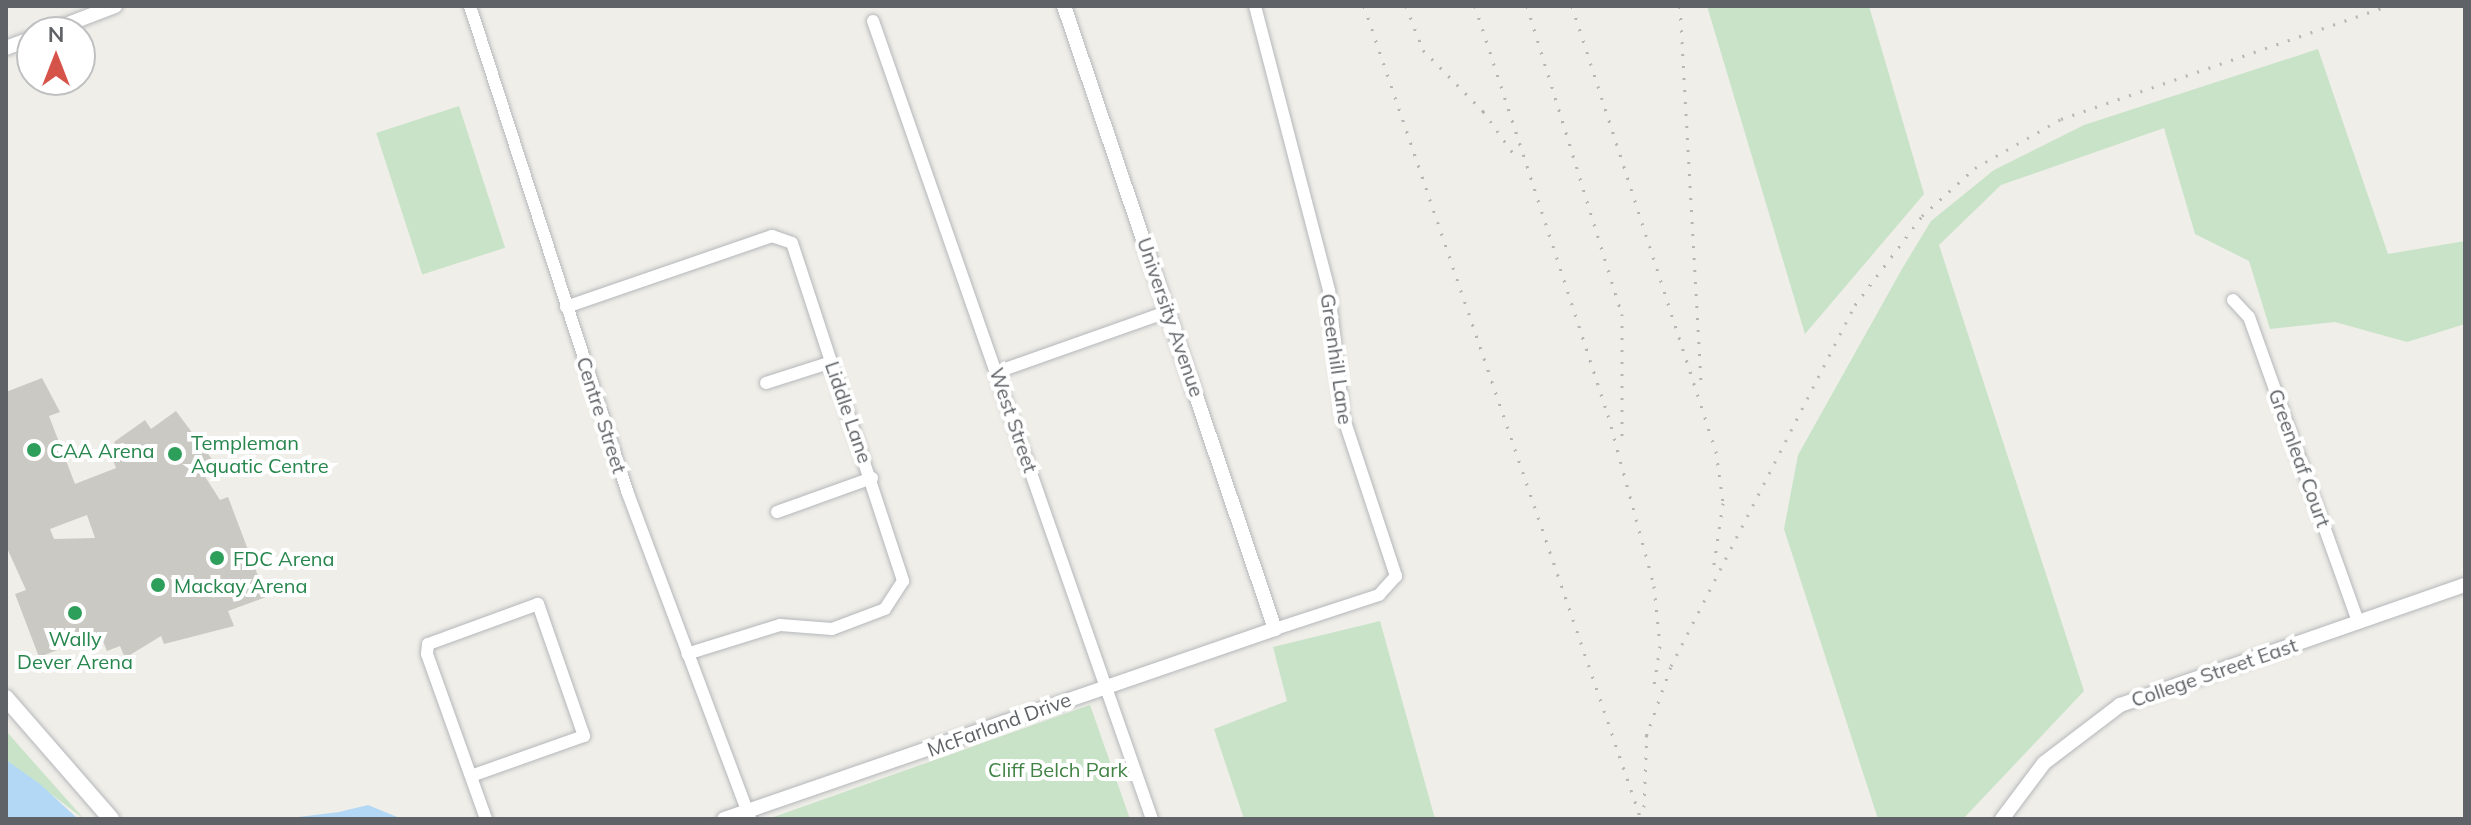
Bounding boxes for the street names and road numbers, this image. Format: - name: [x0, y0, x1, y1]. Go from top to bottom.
- street label: University Avenue: [1132, 234, 1210, 400]
- street label: Greenhill Lane: [1316, 292, 1358, 426]
- street label: Centre Street: [572, 354, 632, 476]
- street label: Liddle Lane: [820, 358, 878, 466]
- street label: West Street: [985, 364, 1043, 476]
- street label: Greenleaf Court: [2264, 385, 2336, 531]
- street label: College Street East: [2128, 632, 2300, 712]
- street label: McFarland Drive: [924, 687, 1074, 761]

